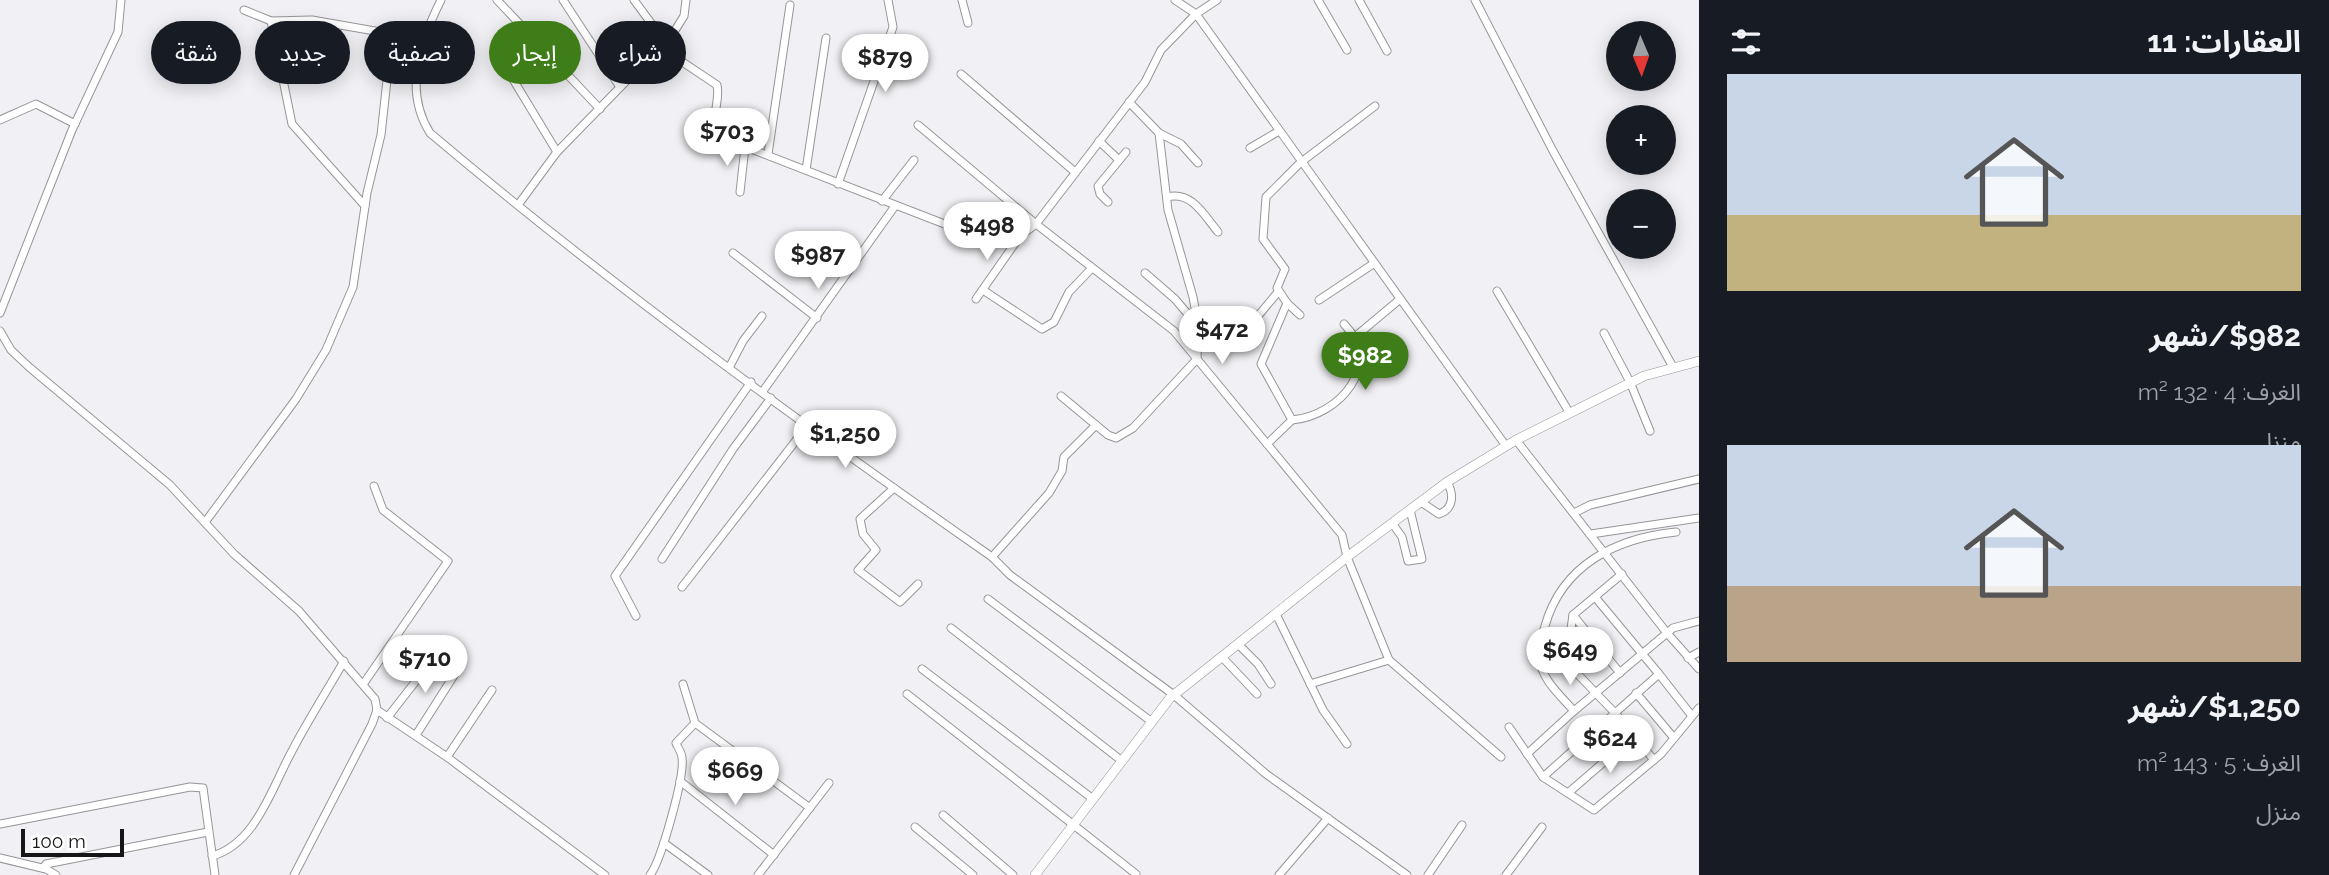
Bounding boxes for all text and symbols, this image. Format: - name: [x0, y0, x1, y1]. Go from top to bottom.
- chip: شقة: [151, 21, 241, 84]
- chip: جديد: [255, 21, 350, 84]
- chip: تصفية: [364, 21, 475, 84]
- chip: إيجار: [489, 21, 581, 84]
- chip: شراء: [595, 21, 686, 84]
- north arrow: [1606, 21, 1676, 91]
- map controls: [1606, 21, 1676, 259]
- icon: filters: [1727, 23, 1765, 61]
- text: العقارات: 11: [2147, 24, 2301, 59]
- pin: $879: [844, 34, 926, 94]
- text: $879: [858, 43, 912, 70]
- button: +: [1606, 105, 1676, 175]
- pin: $703: [686, 108, 768, 168]
- text: $703: [700, 117, 754, 144]
- icon: home: [1951, 119, 2077, 245]
- button: −: [1606, 189, 1676, 259]
- pin: $498: [946, 202, 1028, 262]
- text: $498: [959, 211, 1015, 238]
- pin: $987: [777, 232, 859, 291]
- text: $987: [791, 240, 845, 267]
- pin: $472: [1181, 306, 1263, 366]
- text: $472: [1195, 315, 1249, 342]
- text: $982/شهر: [2149, 318, 2301, 353]
- pin: $982: [1324, 332, 1406, 392]
- text: $982: [1338, 341, 1393, 368]
- text: الغرف: 4 · 132 m²: [2138, 378, 2301, 405]
- pin: $1,250: [788, 410, 902, 470]
- text: $1,250: [809, 419, 881, 446]
- text: منزل: [2256, 427, 2301, 454]
- icon: home: [1951, 490, 2077, 616]
- pin: $649: [1529, 628, 1611, 687]
- pin: $710: [384, 636, 466, 695]
- text: $649: [1542, 636, 1598, 663]
- text: $710: [399, 644, 451, 671]
- text: $1,250/شهر: [2128, 689, 2301, 724]
- pin: $624: [1569, 716, 1651, 775]
- text: $624: [1583, 724, 1637, 751]
- pin: $669: [694, 748, 776, 807]
- text: الغرف: 5 · 143 m²: [2137, 749, 2301, 776]
- text: $669: [707, 756, 763, 783]
- text: منزل: [2256, 798, 2301, 825]
- scale bar: [21, 826, 124, 858]
- text: 100 m: [32, 830, 86, 852]

